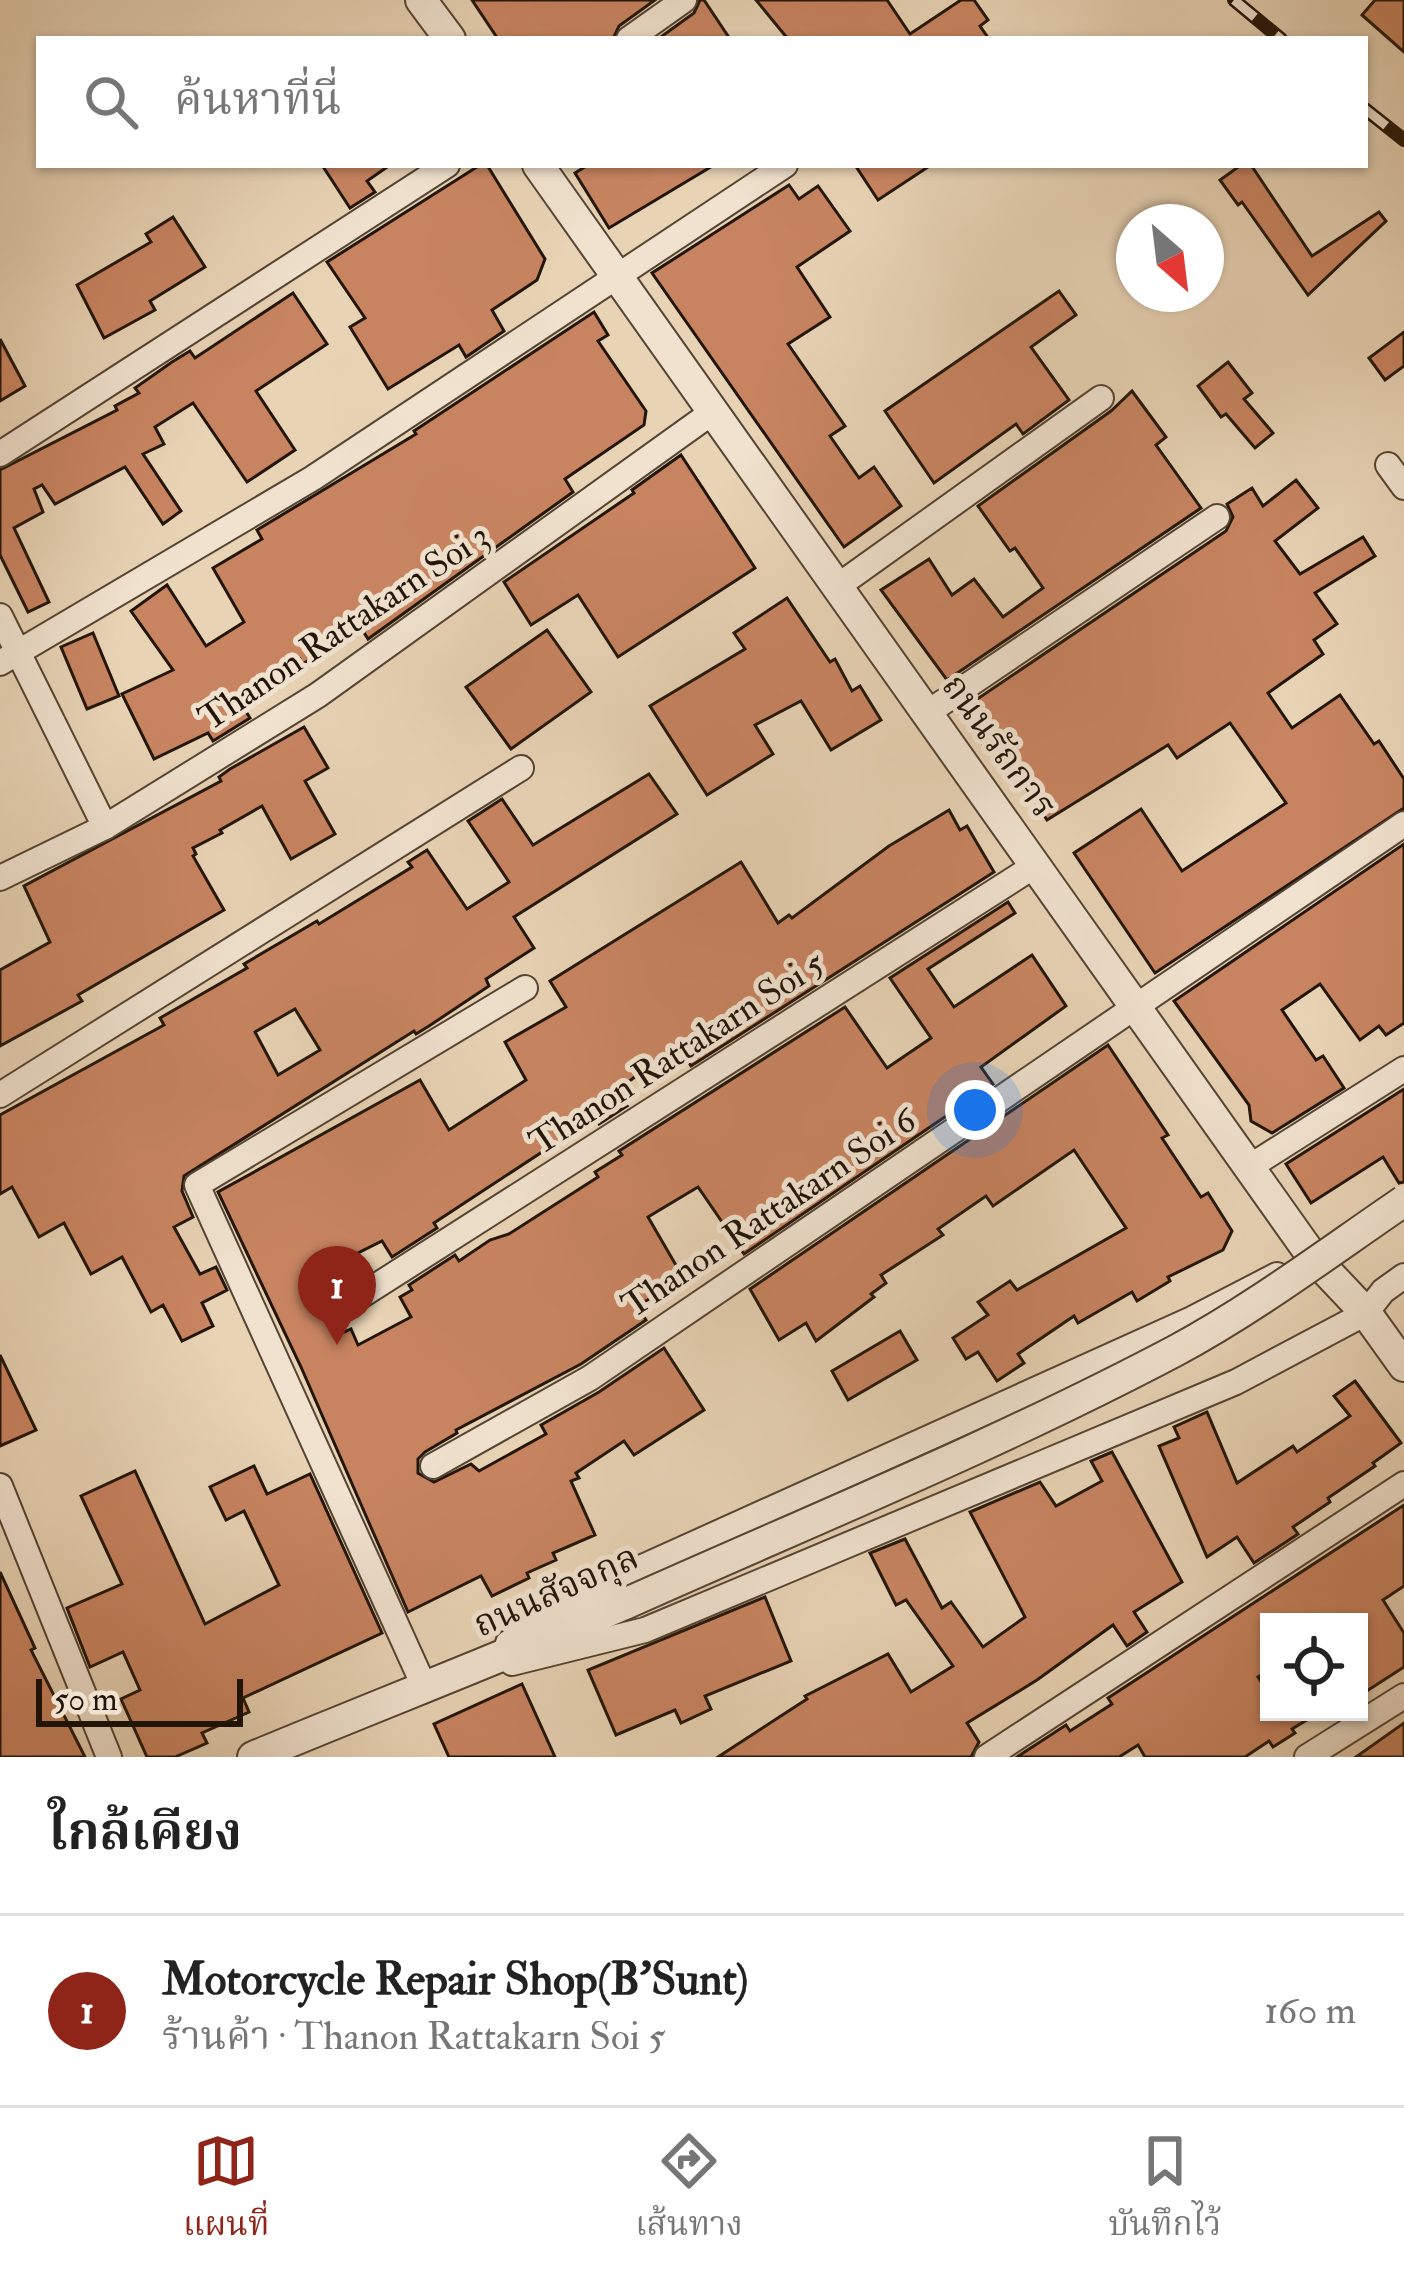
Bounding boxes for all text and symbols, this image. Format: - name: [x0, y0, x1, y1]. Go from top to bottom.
- search box: [36, 36, 1368, 168]
- icon: search: [78, 69, 144, 135]
- text: ค้นหาที่นี่: [174, 72, 342, 128]
- north arrow: [1116, 204, 1224, 312]
- street label: Thanon Rattakarn Soi 3: [190, 513, 498, 741]
- street label: ถนนรัถการ: [932, 665, 1066, 827]
- street label: Thanon Rattakarn Soi 5: [521, 941, 833, 1165]
- your location: [945, 1080, 1005, 1140]
- street label: Thanon Rattakarn Soi 6: [613, 1097, 926, 1328]
- pin: 1: [298, 1246, 376, 1345]
- street label: ถนนสัจจกุล: [466, 1535, 646, 1647]
- map controls: [1260, 1613, 1368, 1721]
- button: locate: [1260, 1613, 1368, 1721]
- scale bar: [36, 1673, 243, 1726]
- text: 50 m: [54, 1679, 118, 1720]
- text: ใกล้เคียง: [48, 1801, 242, 1865]
- text: Motorcycle Repair Shop(B'Sunt): [162, 1952, 749, 2008]
- text: 1: [80, 1986, 94, 2035]
- text: 160 m: [1264, 1986, 1356, 2035]
- text: ร้านค้า · Thanon Rattakarn Soi 5: [162, 2012, 665, 2061]
- tab: แผนที่: [183, 2128, 269, 2253]
- tab: เส้นทาง: [635, 2128, 743, 2253]
- tab: บันทึกไว้: [1109, 2128, 1221, 2253]

